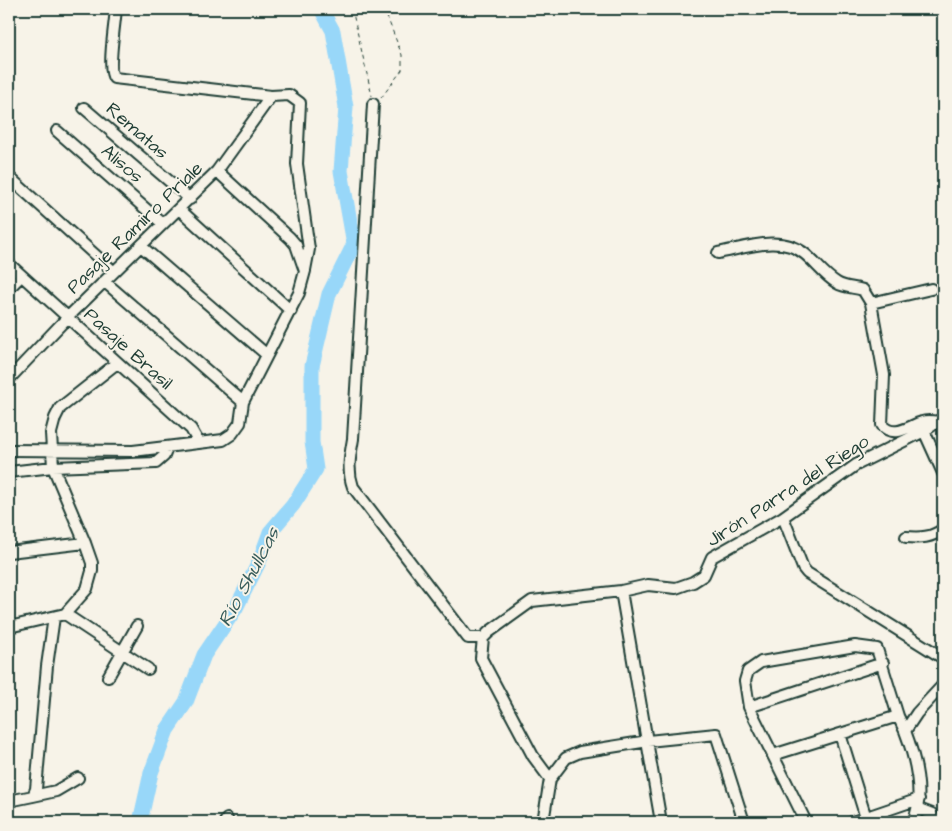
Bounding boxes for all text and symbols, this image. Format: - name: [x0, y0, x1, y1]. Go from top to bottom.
- street label: Rematas: [100, 96, 174, 166]
- street label: Alisos: [95, 138, 149, 190]
- street label: Pasaje Ramiro Priale: [61, 156, 209, 300]
- street label: Pasaje Brasil: [78, 302, 178, 396]
- street label: Jirón Parra del Riego: [701, 428, 875, 555]
- water label: Río Shullcas: [211, 522, 287, 632]

